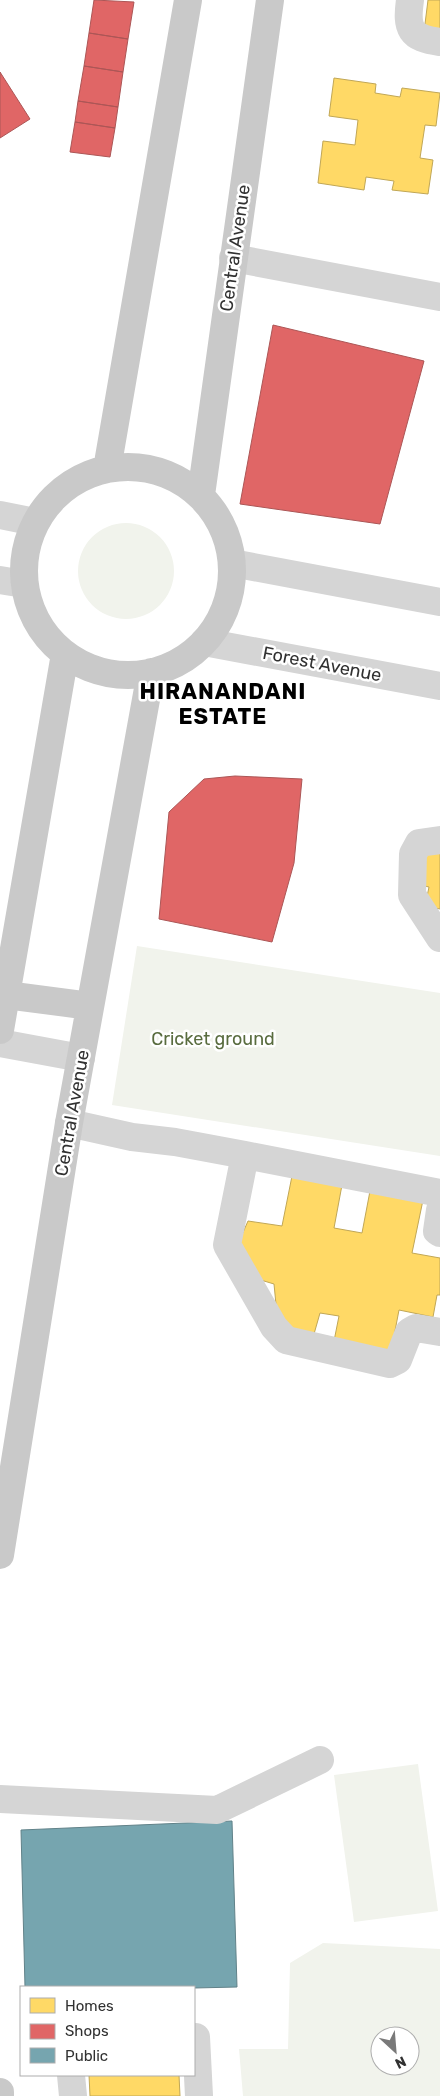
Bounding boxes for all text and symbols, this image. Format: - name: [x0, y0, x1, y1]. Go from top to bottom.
- street label: Central Avenue: [215, 183, 255, 313]
- street label: Forest Avenue: [261, 642, 383, 686]
- district label: HIRANANDANI ESTATE: [140, 678, 306, 730]
- park label: Cricket ground: [151, 1028, 275, 1050]
- street label: Central Avenue: [50, 1048, 94, 1178]
- legend: [20, 1986, 195, 2076]
- text: Homes: [65, 1997, 114, 2015]
- text: Shops: [65, 2022, 109, 2040]
- north arrow: [370, 2026, 420, 2076]
- text: Public: [65, 2047, 108, 2065]
- text: N: [392, 2052, 409, 2072]

